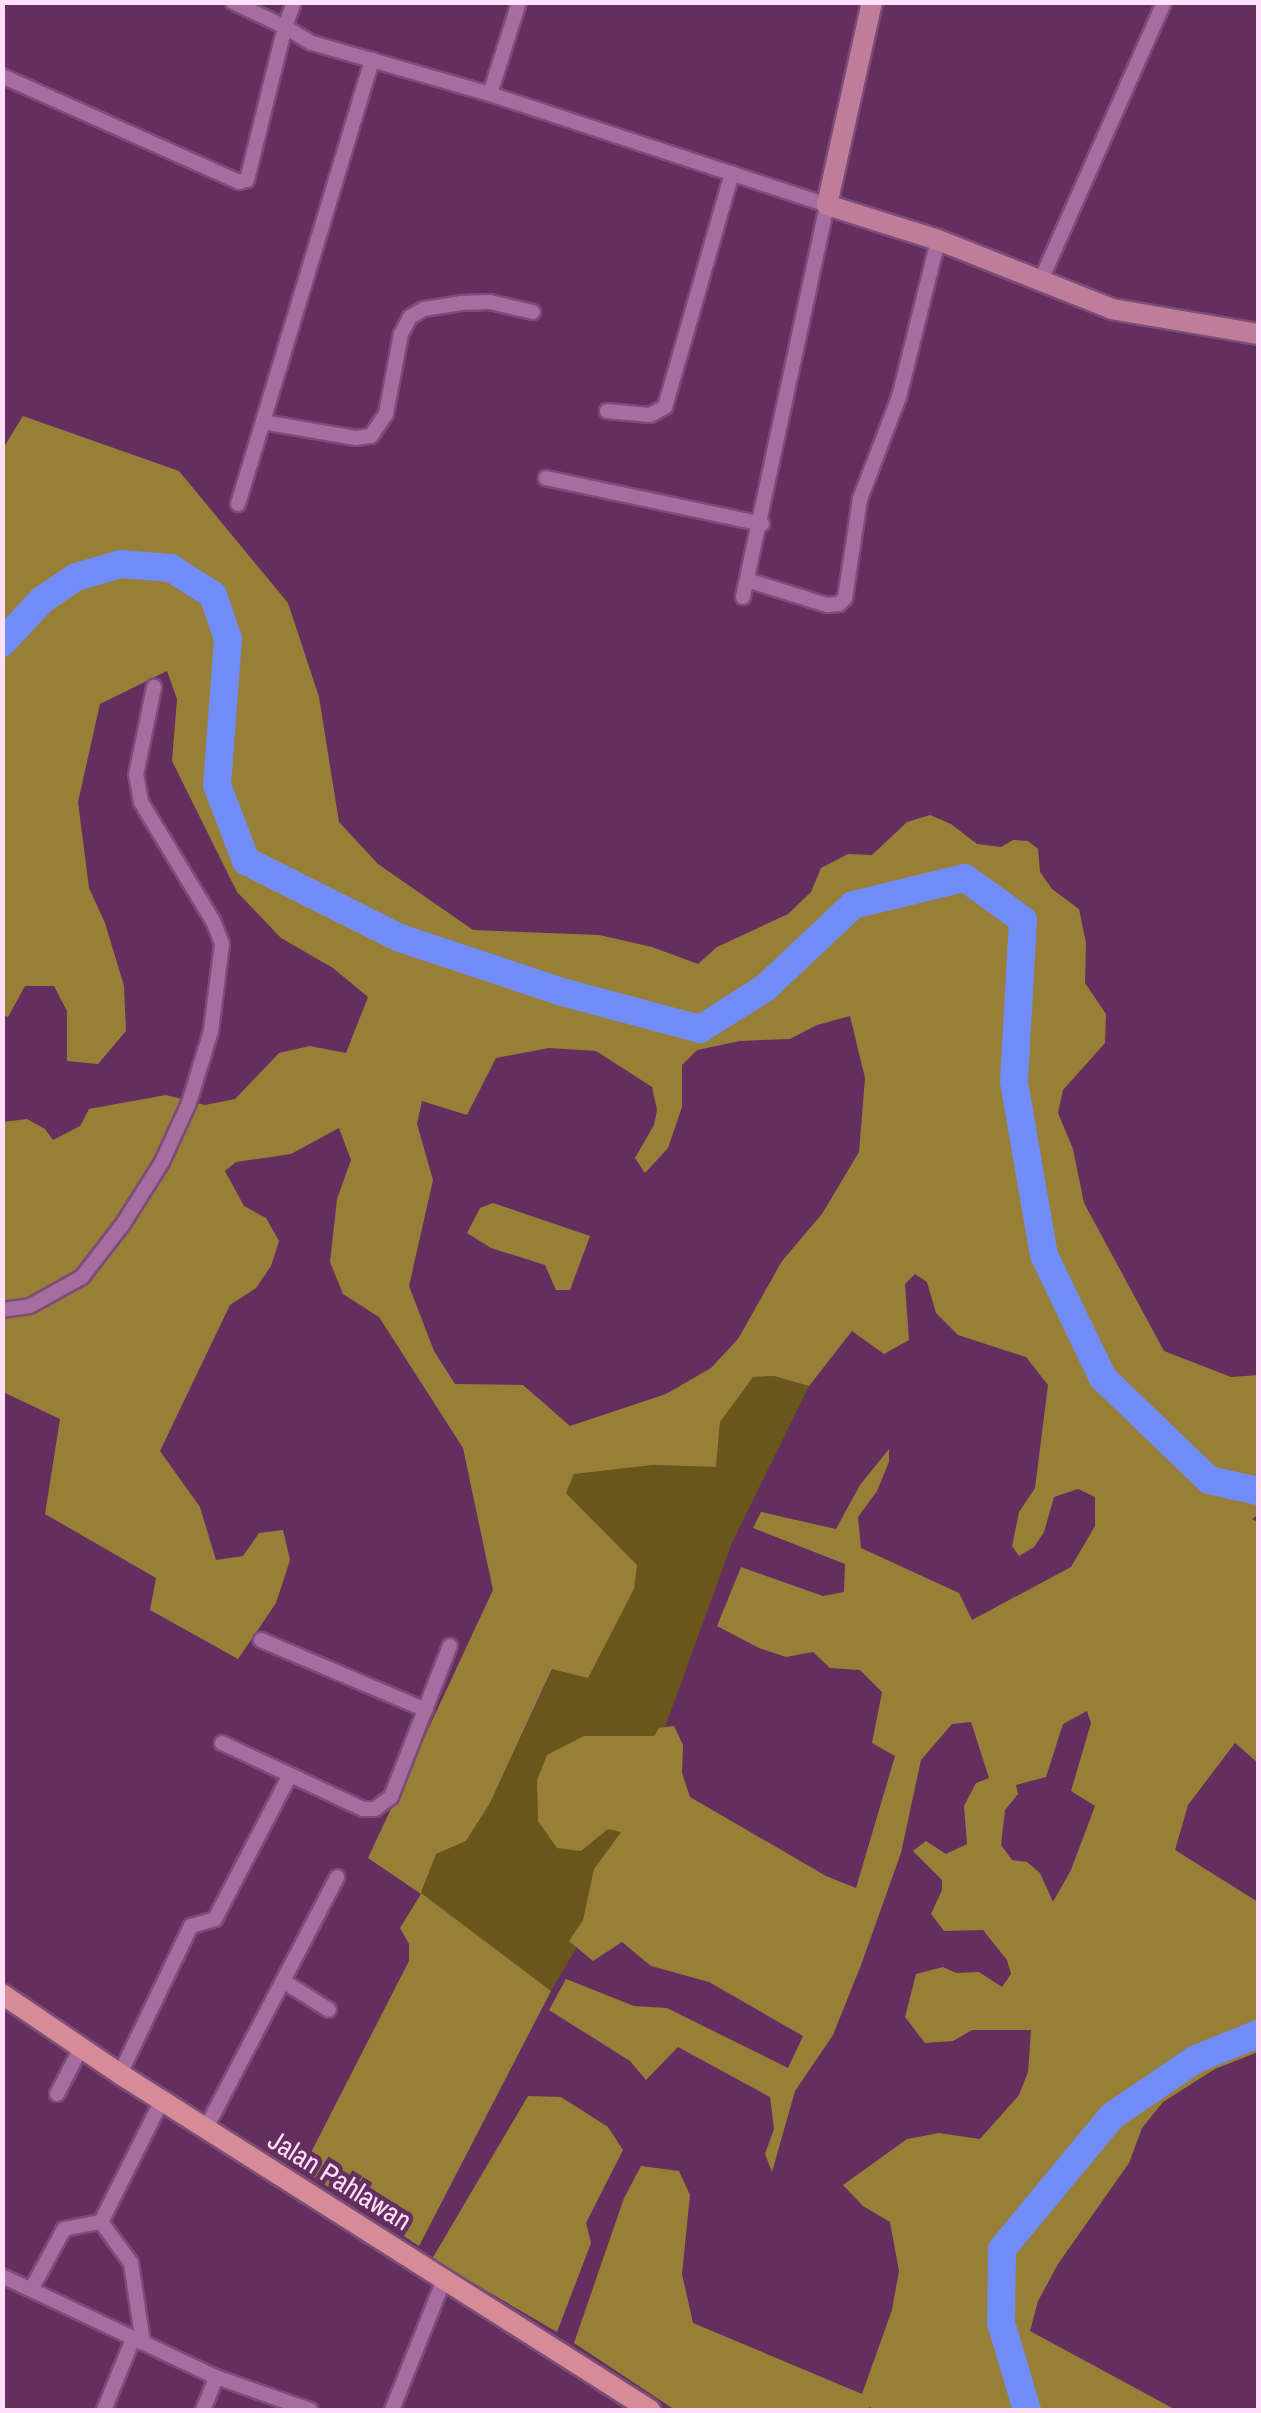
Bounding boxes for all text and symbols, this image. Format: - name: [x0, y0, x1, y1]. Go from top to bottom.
- street label: Jalan Pahlawan: [262, 2123, 418, 2237]

